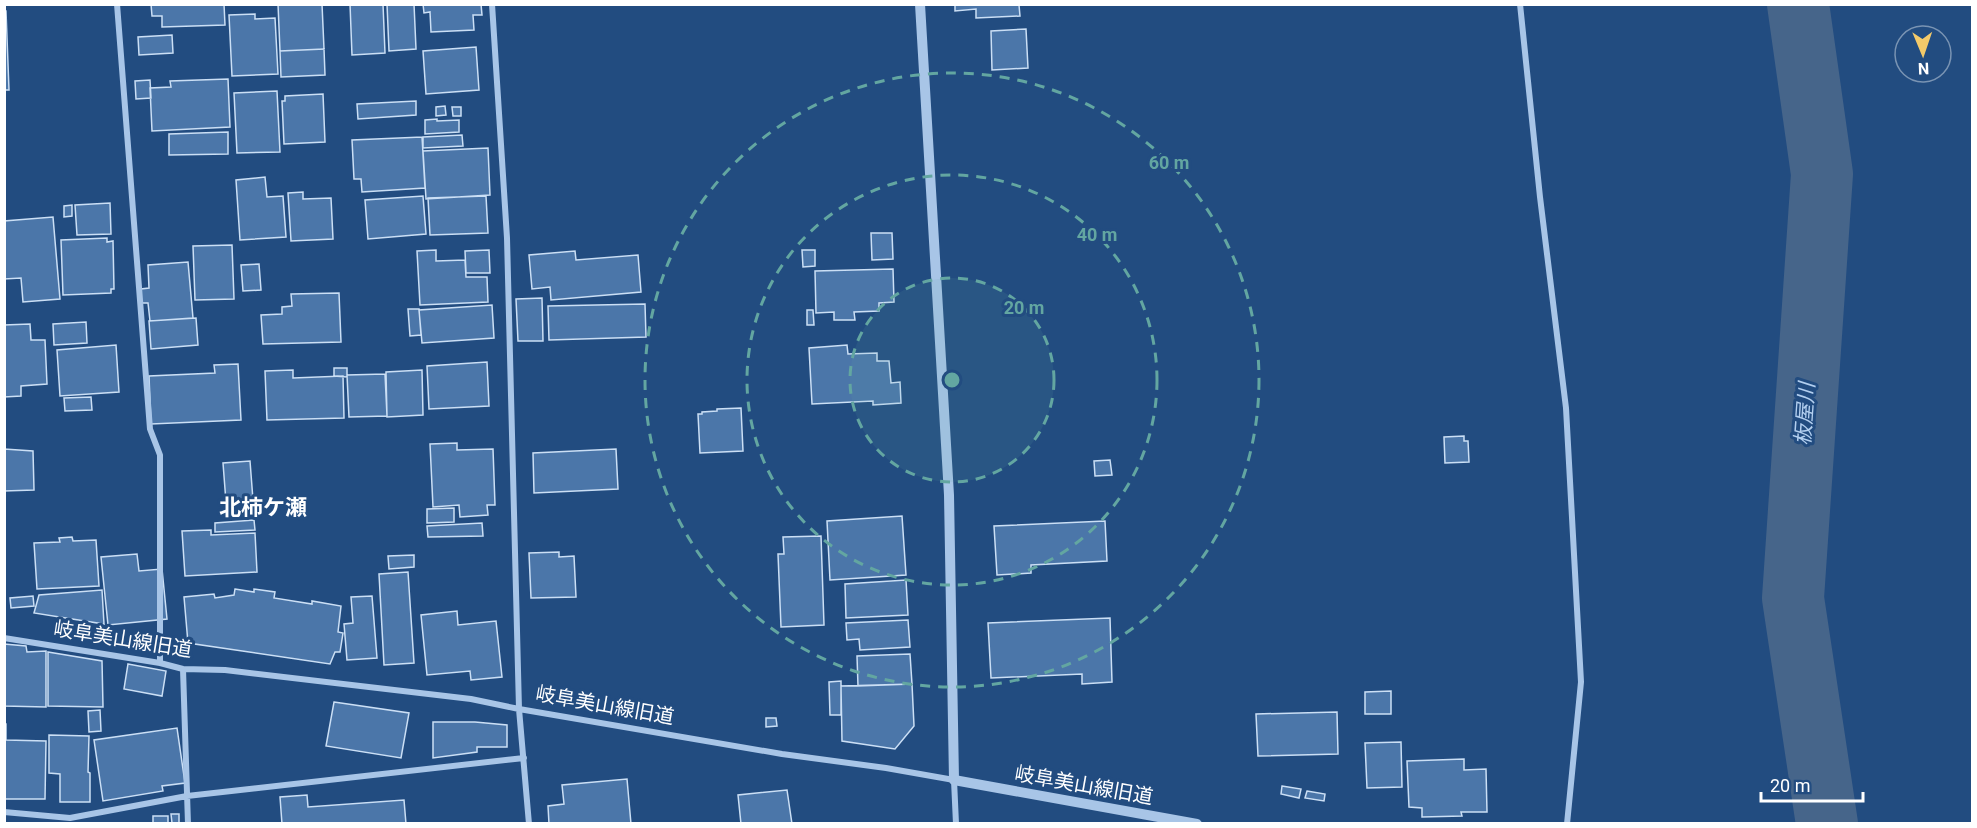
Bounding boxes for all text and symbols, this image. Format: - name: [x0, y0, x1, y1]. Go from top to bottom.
- north arrow: [1893, 24, 1953, 84]
- text: N: [1918, 59, 1929, 78]
- text: 60 m: [1149, 152, 1189, 173]
- text: 40 m: [1077, 224, 1117, 245]
- text: 20 m: [1004, 297, 1044, 318]
- centre of rings: [942, 370, 962, 390]
- water label: 板屋川: [1791, 380, 1819, 446]
- district label: 北柿ケ瀬: [219, 495, 307, 520]
- street label: 岐阜美山線旧道: [52, 616, 194, 662]
- street label: 岐阜美山線旧道: [534, 681, 676, 729]
- street label: 岐阜美山線旧道: [1013, 761, 1155, 809]
- scale bar: [1761, 765, 1863, 803]
- text: 20 m: [1770, 775, 1810, 796]

